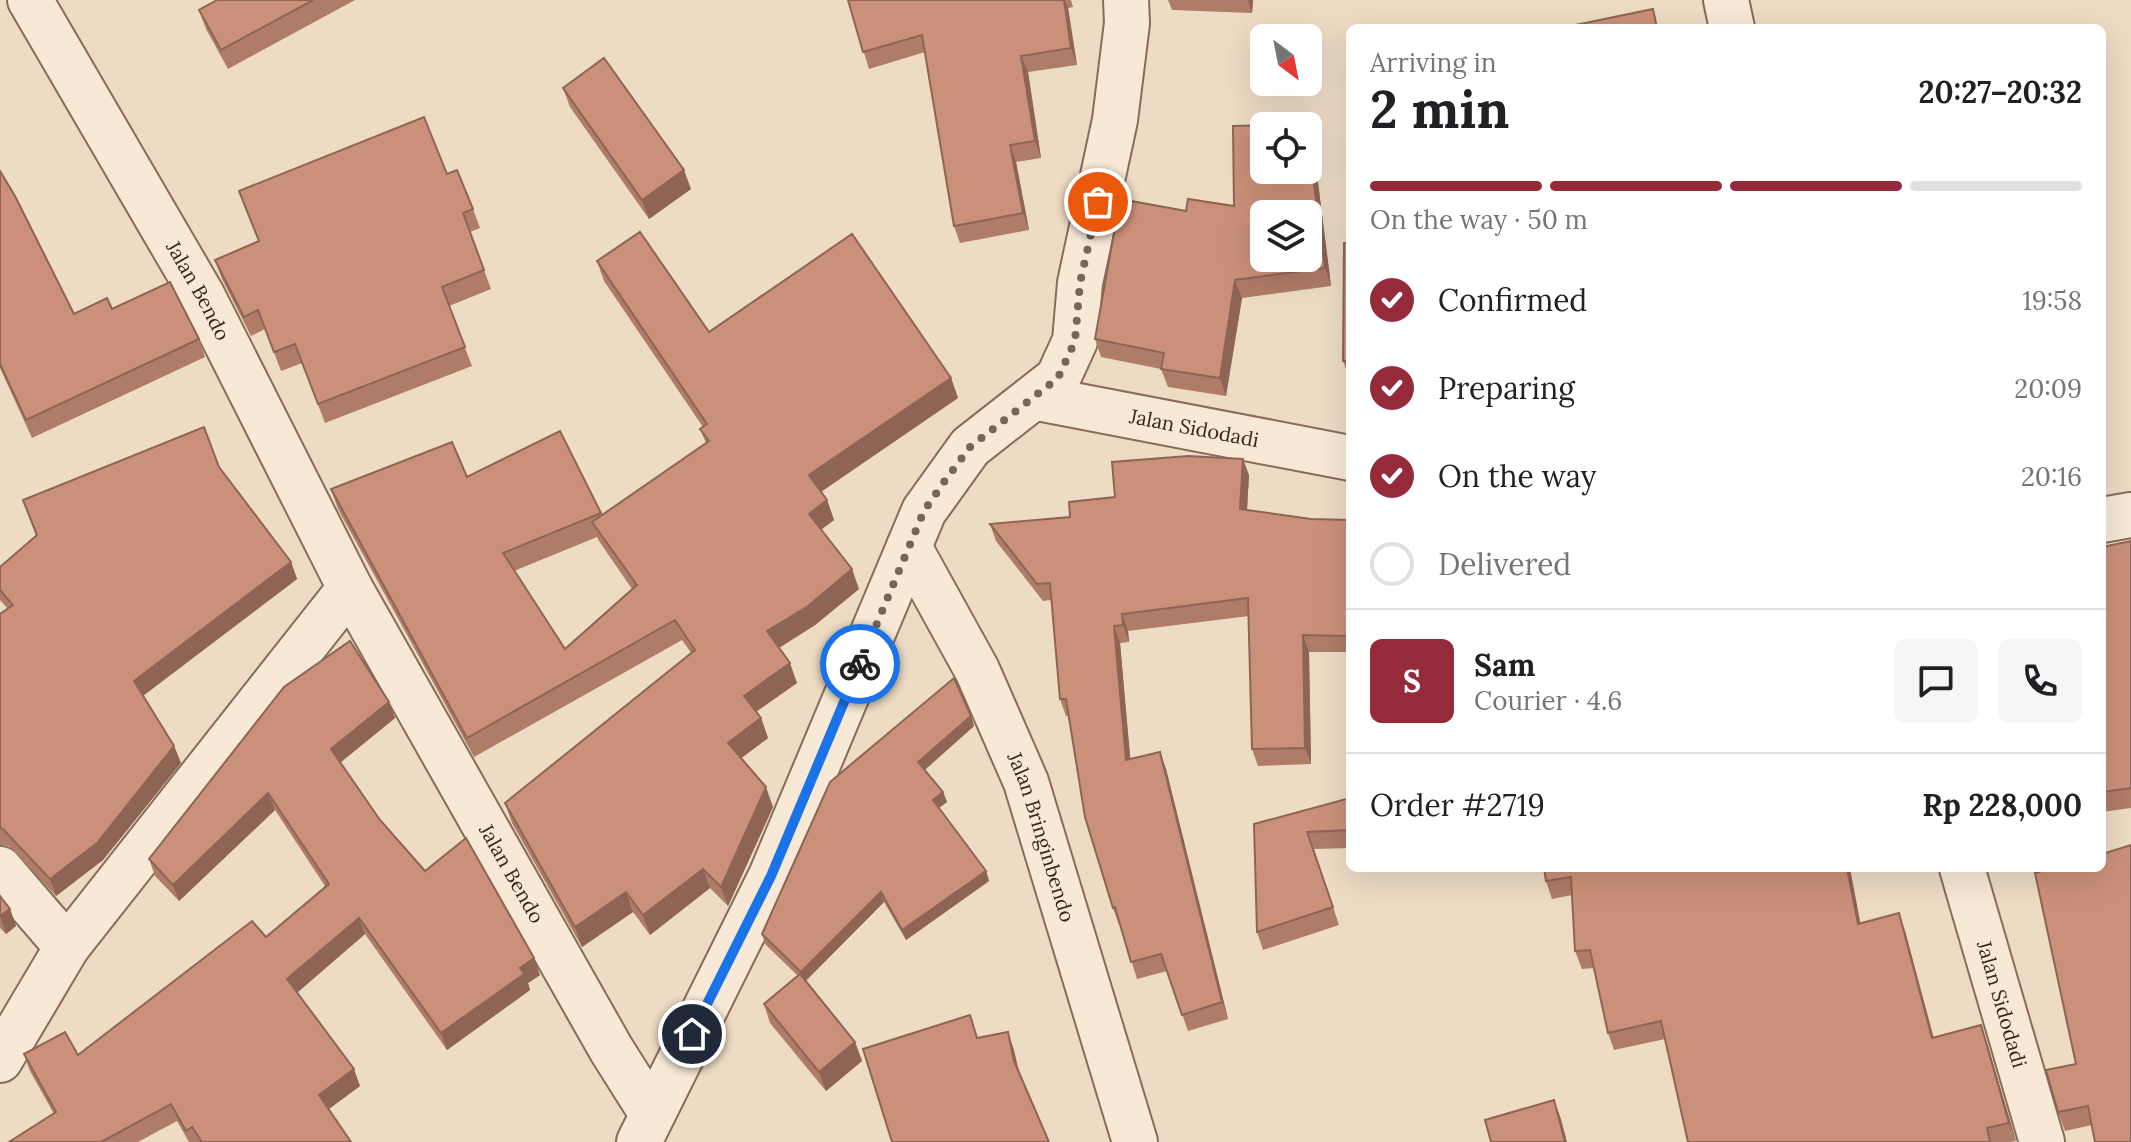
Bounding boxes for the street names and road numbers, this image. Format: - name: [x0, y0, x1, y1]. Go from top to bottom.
- street label: Jalan Bendo: [161, 235, 236, 345]
- street label: Jalan Sidodadi: [1127, 403, 1261, 452]
- street label: Jalan Bringinbendo: [1002, 747, 1081, 925]
- street label: Jalan Bendo: [474, 819, 550, 927]
- street label: Jalan Sidodadi: [1972, 937, 2033, 1071]

